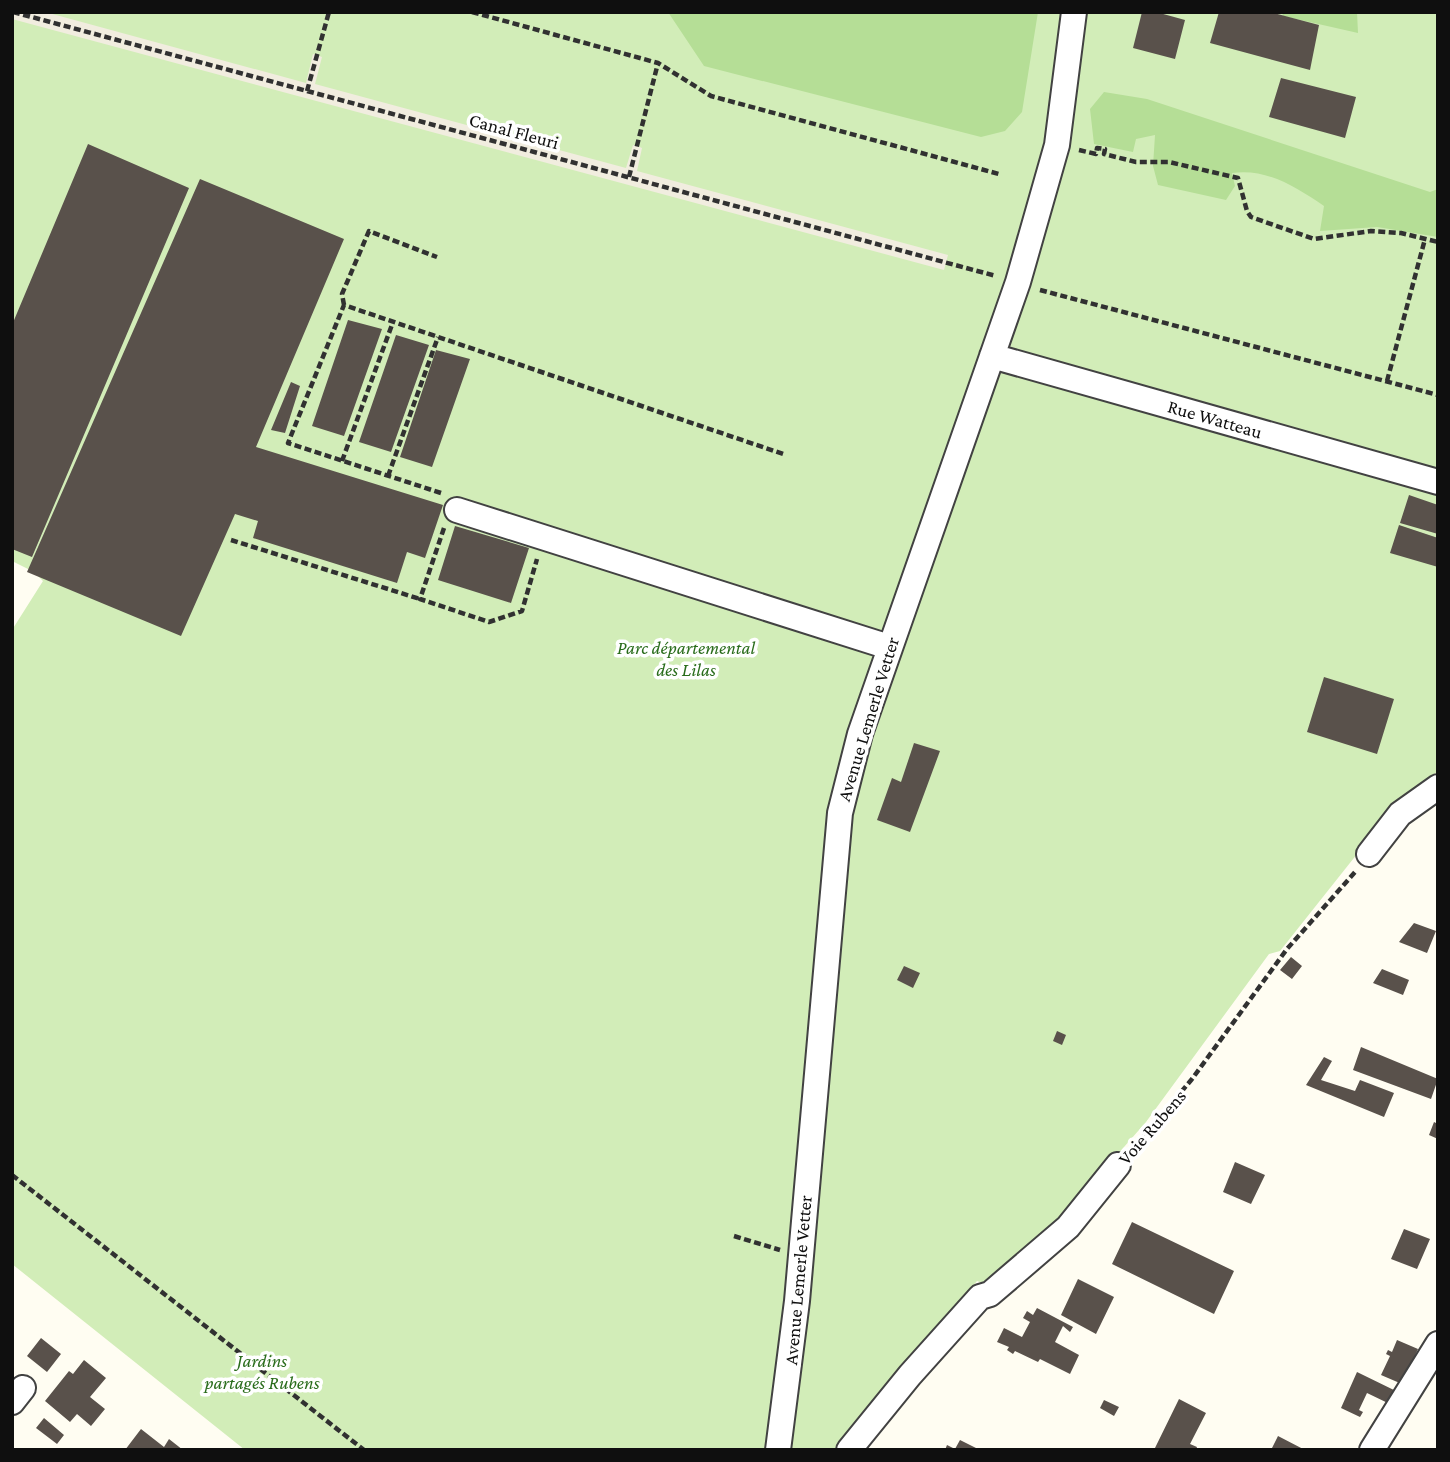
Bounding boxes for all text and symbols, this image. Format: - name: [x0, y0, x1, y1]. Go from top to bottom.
- street label: Canal Fleuri: [467, 109, 561, 153]
- street label: Rue Watteau: [1165, 395, 1265, 443]
- street label: Avenue Lemerle Vetter: [833, 634, 903, 804]
- park label: Parc départemental des Lilas: [617, 637, 755, 680]
- street label: Voie Rubens: [1114, 1085, 1190, 1169]
- street label: Avenue Lemerle Vetter: [780, 1194, 816, 1366]
- park label: Jardins partagés Rubens: [202, 1350, 320, 1393]

